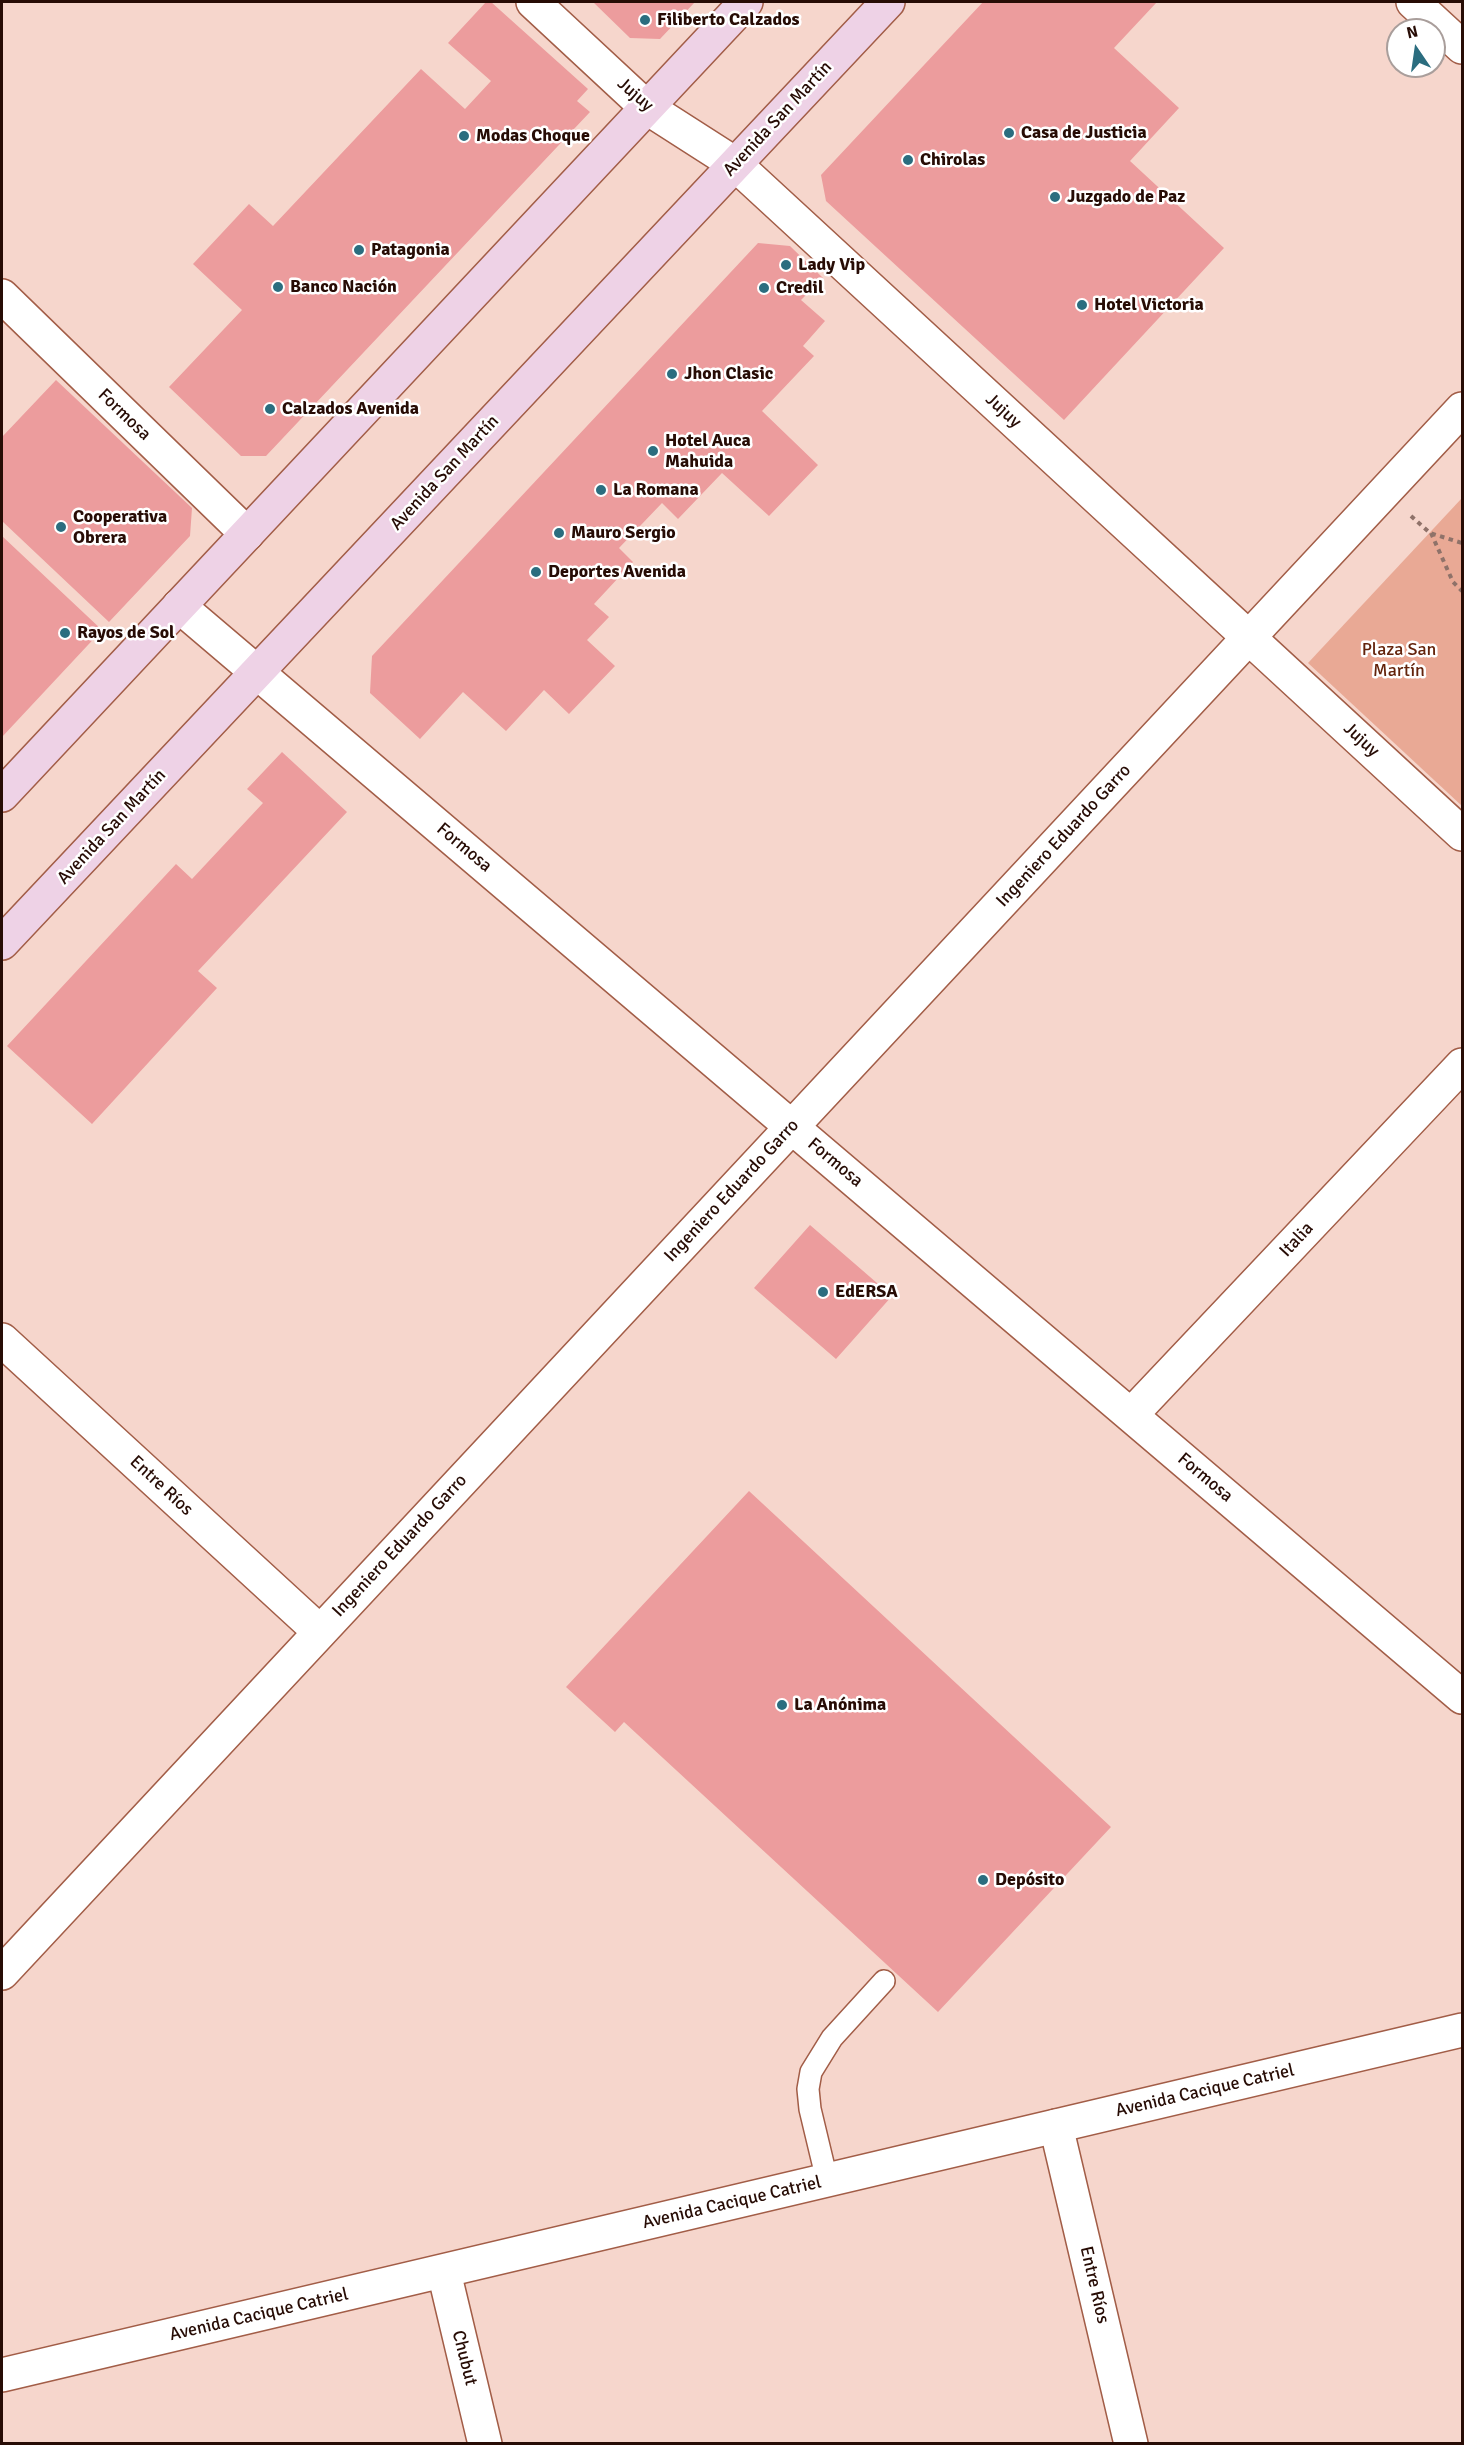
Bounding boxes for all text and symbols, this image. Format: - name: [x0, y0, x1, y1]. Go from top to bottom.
- place label: Filiberto Calzados: [657, 9, 800, 31]
- marker: Filiberto Calzados: [638, 13, 652, 27]
- north arrow: [1386, 18, 1446, 78]
- text: N: [1405, 21, 1420, 43]
- street label: Avenida San Martín: [719, 57, 837, 181]
- street label: Jujuy: [612, 73, 658, 117]
- place label: Casa de Justicia: [1021, 122, 1147, 144]
- place label: Modas Choque: [476, 125, 590, 147]
- marker: Casa de Justicia: [1002, 126, 1016, 140]
- marker: Modas Choque: [457, 129, 471, 143]
- place label: Chirolas: [920, 149, 985, 171]
- marker: Chirolas: [901, 153, 915, 167]
- place label: Juzgado de Paz: [1067, 186, 1185, 208]
- marker: Juzgado de Paz: [1048, 190, 1062, 204]
- place label: Patagonia: [371, 239, 450, 261]
- marker: Patagonia: [352, 243, 366, 257]
- place label: Lady Vip: [798, 254, 865, 276]
- marker: Lady Vip: [779, 258, 793, 272]
- place label: Banco Nación: [290, 276, 397, 298]
- place label: Credil: [776, 277, 824, 299]
- marker: Banco Nación: [271, 280, 285, 294]
- marker: Credil: [757, 281, 771, 295]
- place label: Hotel Victoria: [1094, 294, 1204, 316]
- marker: Hotel Victoria: [1075, 298, 1089, 312]
- place label: Jhon Clasic: [684, 363, 773, 385]
- marker: Jhon Clasic: [665, 367, 679, 381]
- street label: Formosa: [93, 384, 155, 446]
- street label: Jujuy: [981, 389, 1025, 433]
- place label: Calzados Avenida: [282, 398, 419, 420]
- marker: Calzados Avenida: [263, 402, 277, 416]
- street label: Avenida San Martín: [386, 411, 504, 535]
- place label: Hotel Auca Mahuida: [665, 430, 751, 472]
- marker: Hotel Auca Mahuida: [646, 444, 660, 458]
- place label: La Romana: [613, 479, 699, 501]
- marker: La Romana: [594, 483, 608, 497]
- place label: Cooperativa Obrera: [73, 506, 167, 548]
- marker: Cooperativa Obrera: [54, 520, 68, 534]
- place label: Mauro Sergio: [571, 522, 676, 544]
- marker: Mauro Sergio: [552, 526, 566, 540]
- place label: Deportes Avenida: [548, 561, 686, 583]
- marker: Deportes Avenida: [529, 565, 543, 579]
- place label: Rayos de Sol: [77, 622, 175, 644]
- marker: Rayos de Sol: [58, 626, 72, 640]
- park label: Plaza San Martín: [1362, 639, 1436, 682]
- street label: Jujuy: [1339, 718, 1383, 762]
- street label: Ingeniero Eduardo Garro: [992, 760, 1136, 912]
- street label: Avenida San Martín: [53, 765, 171, 889]
- street label: Formosa: [432, 819, 496, 877]
- street label: Ingeniero Eduardo Garro: [660, 1115, 804, 1267]
- street label: Formosa: [803, 1134, 867, 1192]
- street label: Italia: [1275, 1218, 1319, 1262]
- place label: EdERSA: [835, 1281, 898, 1303]
- marker: EdERSA: [816, 1285, 830, 1299]
- street label: Formosa: [1173, 1449, 1237, 1507]
- street label: Entre Ríos: [125, 1451, 197, 1521]
- street label: Ingeniero Eduardo Garro: [328, 1470, 472, 1622]
- place label: La Anónima: [794, 1694, 886, 1716]
- marker: La Anónima: [775, 1698, 789, 1712]
- place label: Depósito: [995, 1869, 1064, 1891]
- marker: Depósito: [976, 1873, 990, 1887]
- street label: Avenida Cacique Catriel: [1114, 2060, 1296, 2122]
- street label: Avenida Cacique Catriel: [641, 2172, 823, 2234]
- street label: Entre Ríos: [1075, 2244, 1113, 2326]
- street label: Avenida Cacique Catriel: [168, 2284, 350, 2346]
- street label: Chubut: [447, 2328, 481, 2388]

